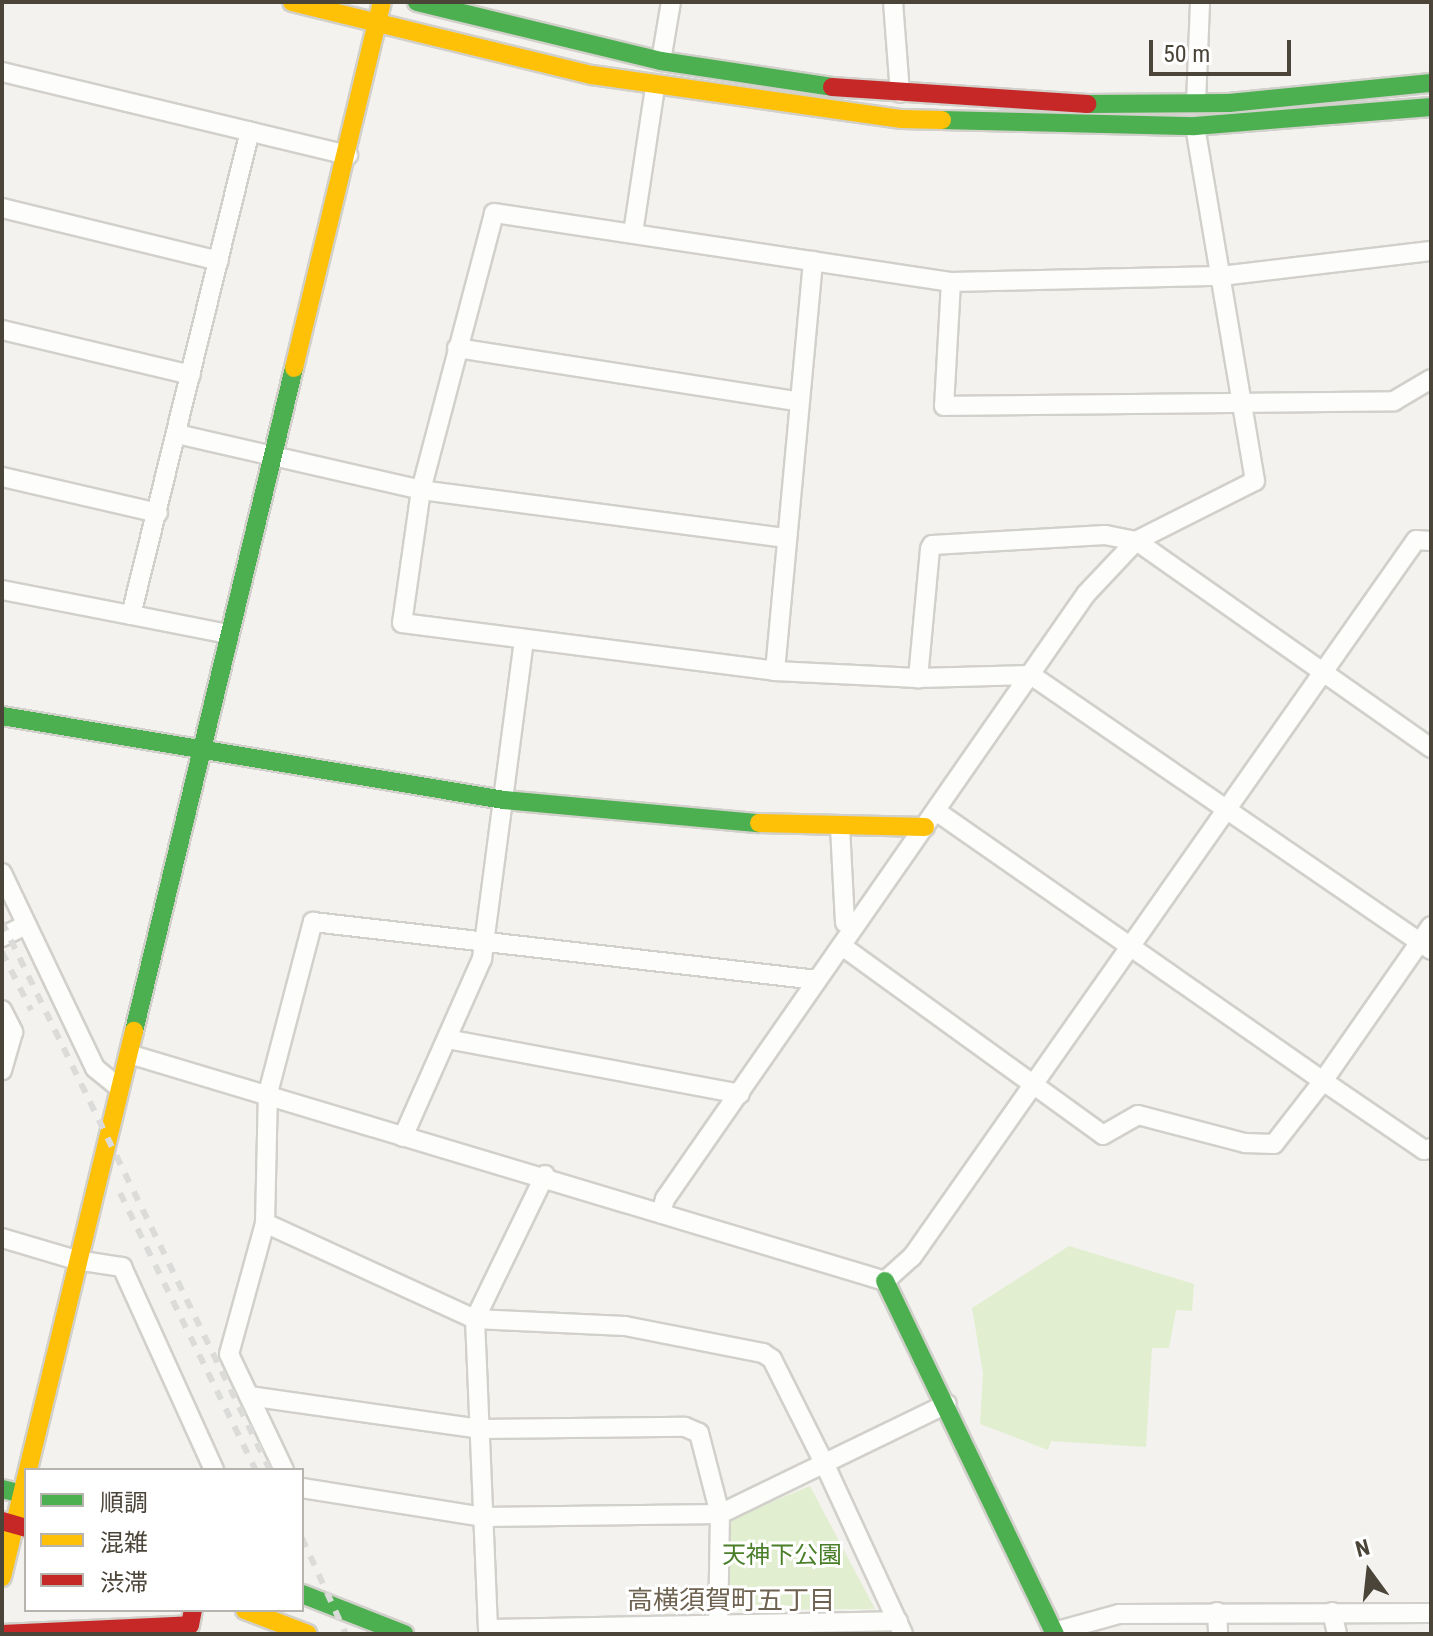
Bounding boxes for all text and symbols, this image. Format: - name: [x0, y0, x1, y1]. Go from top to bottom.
- scale bar: [1153, 24, 1295, 74]
- text: 50 m: [1163, 40, 1210, 68]
- legend: [24, 1468, 304, 1612]
- text: 順調: [100, 1489, 148, 1517]
- text: 混雑: [100, 1529, 148, 1557]
- north arrow: [1329, 1532, 1409, 1612]
- text: N: [1353, 1535, 1372, 1562]
- park label: 天神下公園: [722, 1542, 842, 1570]
- text: 渋滞: [100, 1569, 148, 1597]
- district label: 高横須賀町五丁目: [627, 1585, 835, 1617]

